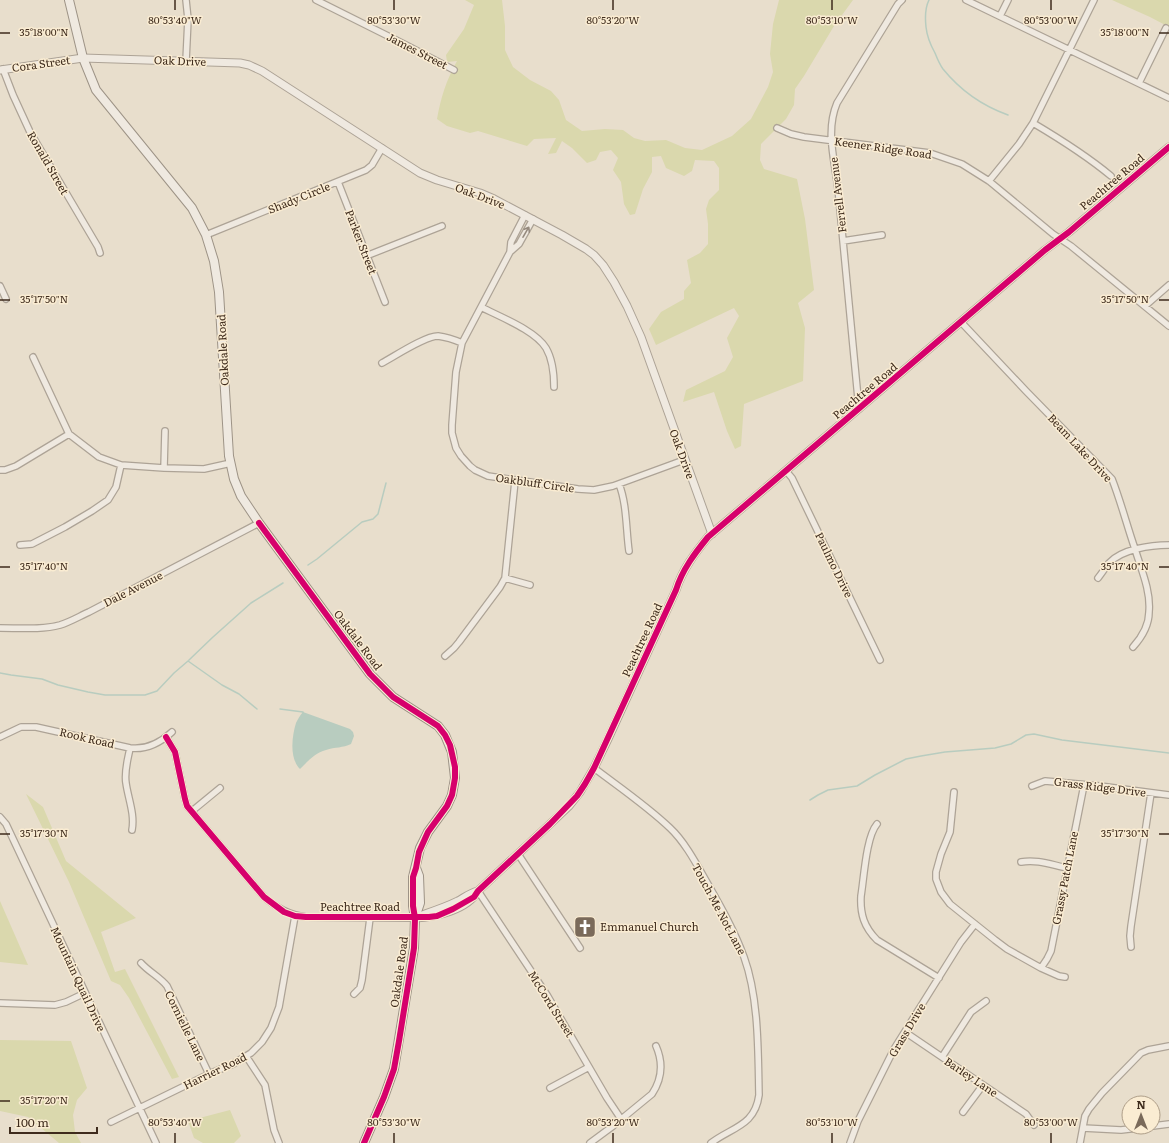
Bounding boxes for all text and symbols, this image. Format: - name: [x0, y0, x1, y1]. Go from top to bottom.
- text: 80°53'40"W: [148, 12, 202, 27]
- text: 80°53'30"W: [367, 12, 421, 27]
- text: 80°53'20"W: [586, 12, 640, 27]
- text: 80°53'10"W: [806, 12, 858, 27]
- text: 80°53'00"W: [1024, 12, 1078, 27]
- text: 35°18'00"N: [19, 24, 69, 39]
- text: 35°18'00"N: [1100, 24, 1150, 39]
- street label: James Street: [384, 28, 451, 73]
- street label: Cora Street: [11, 51, 72, 75]
- street label: Oak Drive: [154, 51, 207, 69]
- street label: Ronald Street: [24, 128, 74, 198]
- street label: Keener Ridge Road: [833, 132, 933, 162]
- street label: Peachtree Road: [1076, 149, 1147, 213]
- street label: Ferrell Avenue: [824, 156, 850, 234]
- street label: Shady Circle: [265, 177, 332, 217]
- street label: Oak Drive: [453, 178, 508, 212]
- street label: Parker Street: [342, 207, 382, 277]
- one-way arrow: [523, 226, 530, 238]
- text: 35°17'50"N: [20, 291, 68, 306]
- text: 35°17'50"N: [1101, 291, 1149, 306]
- street label: Oakdale Road: [212, 314, 232, 386]
- street label: Peachtree Road: [829, 358, 900, 422]
- street label: Beam Lake Drive: [1045, 410, 1117, 485]
- street label: Oak Drive: [667, 426, 699, 481]
- street label: Oakbluff Circle: [495, 469, 576, 495]
- street label: Paulmo Drive: [812, 529, 858, 600]
- text: 35°17'40"N: [20, 558, 68, 573]
- text: 35°17'40"N: [1101, 558, 1149, 573]
- street label: Dale Avenue: [100, 566, 165, 610]
- street label: Peachtree Road: [617, 600, 665, 679]
- street label: Oakdale Road: [331, 606, 387, 673]
- street label: Rook Road: [58, 723, 117, 751]
- street label: Grass Ridge Drive: [1053, 772, 1147, 800]
- text: 35°17'30"N: [20, 825, 68, 840]
- text: 35°17'30"N: [1101, 825, 1149, 840]
- street label: Grassy Patch Lane: [1047, 829, 1081, 926]
- street label: Touch Me Not Lane: [689, 860, 751, 957]
- street label: Peachtree Road: [320, 898, 400, 914]
- church icon: Emmanuel Church: [572, 914, 598, 940]
- place label: Emmanuel Church: [600, 918, 699, 934]
- street label: Mountain Quail Drive: [48, 923, 110, 1034]
- street label: Oakdale Road: [385, 935, 411, 1008]
- street label: McCord Street: [525, 967, 579, 1040]
- street label: Cornielle Lane: [162, 988, 210, 1064]
- street label: Grass Drive: [884, 999, 929, 1059]
- street label: Harrier Road: [180, 1048, 249, 1092]
- street label: Barley Lane: [942, 1052, 1002, 1100]
- text: 35°17'20"N: [20, 1092, 68, 1107]
- north arrow: [1121, 1095, 1161, 1135]
- text: N: [1136, 1096, 1146, 1112]
- scale bar: [10, 1109, 97, 1135]
- text: 100 m: [16, 1113, 49, 1131]
- text: 80°53'40"W: [148, 1114, 202, 1129]
- text: 80°53'30"W: [367, 1114, 421, 1129]
- text: 80°53'20"W: [586, 1114, 640, 1129]
- text: 80°53'10"W: [806, 1114, 858, 1129]
- text: 80°53'00"W: [1024, 1114, 1078, 1129]

